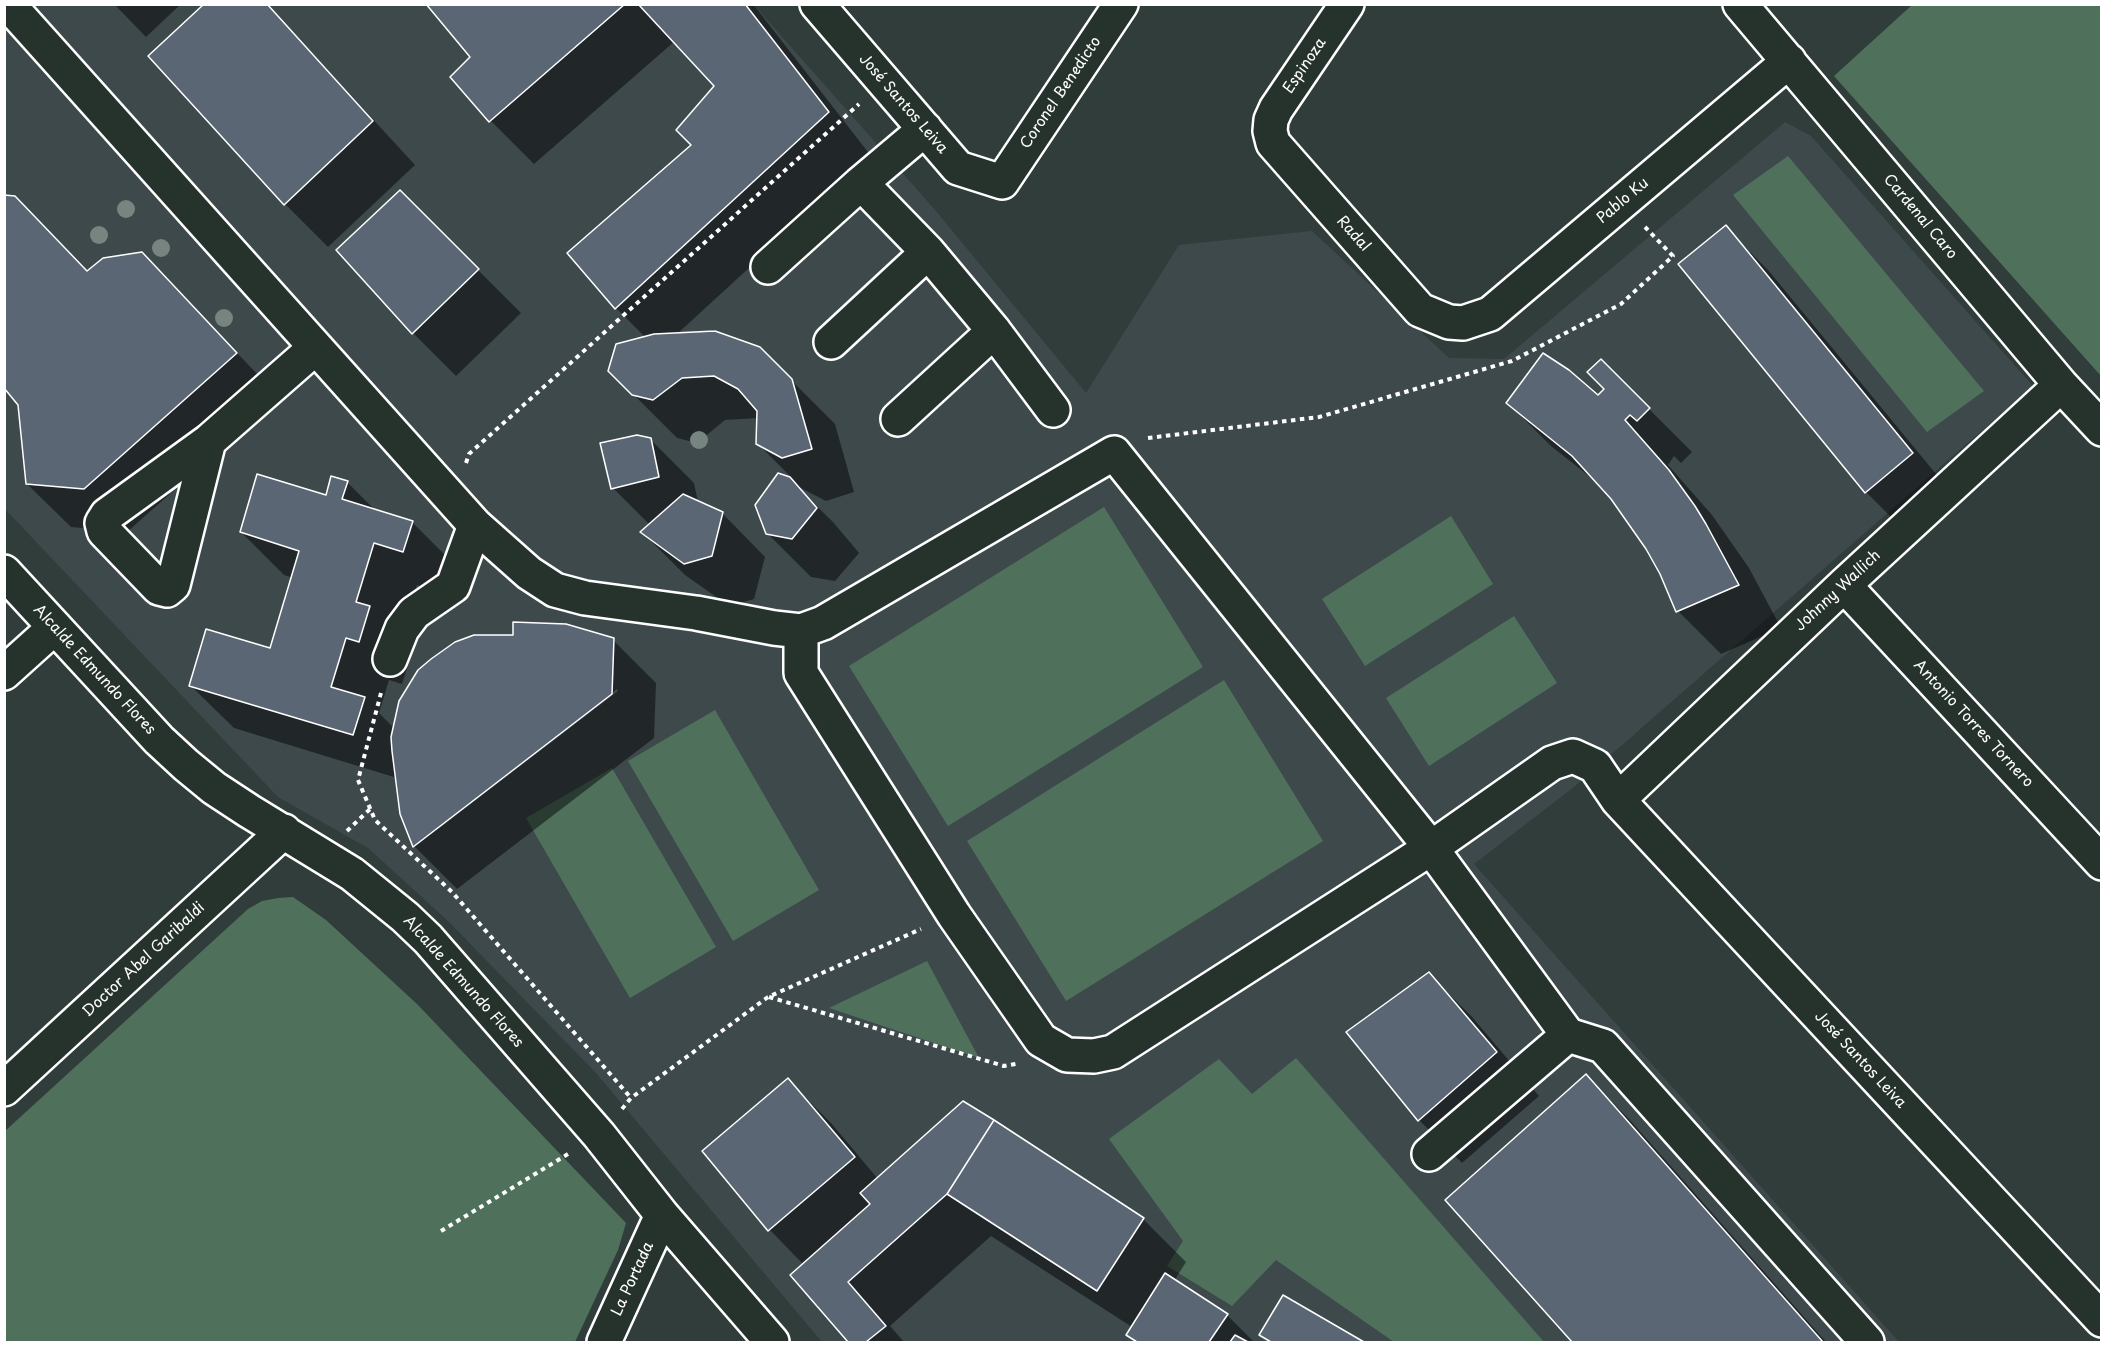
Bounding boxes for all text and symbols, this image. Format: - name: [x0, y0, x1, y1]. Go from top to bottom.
- street label: Coronel Benedicto: [1017, 34, 1105, 152]
- street label: Espinoza: [1280, 35, 1330, 97]
- street label: José Santos Leiva: [855, 51, 951, 157]
- street label: Cardenal Caro: [1879, 171, 1961, 263]
- street label: Pablo Ku: [1594, 174, 1652, 228]
- street label: Radal: [1332, 212, 1374, 256]
- street label: Johnny Wallich: [1792, 547, 1884, 635]
- street label: Alcalde Edmundo Flores: [29, 601, 159, 739]
- street label: Antonio Torres Tornero: [1909, 657, 2037, 791]
- street label: Doctor Abel Garibaldi: [79, 899, 209, 1021]
- street label: Alcalde Edmundo Flores: [399, 912, 527, 1052]
- street label: José Santos Leiva: [1810, 1008, 1910, 1112]
- street label: La Portada: [608, 1239, 658, 1319]

